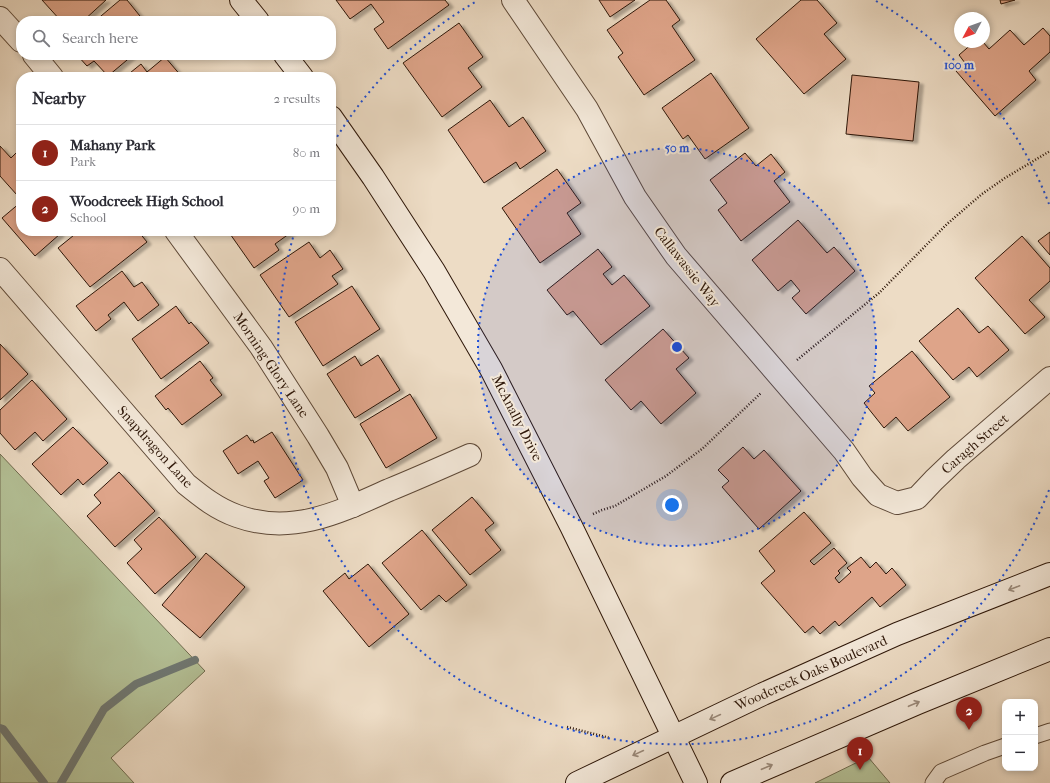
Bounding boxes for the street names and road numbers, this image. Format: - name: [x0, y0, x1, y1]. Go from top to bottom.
- street label: Callawassie Way: [650, 223, 724, 311]
- street label: Morning Glory Lane: [229, 309, 313, 421]
- street label: McAnally Drive: [488, 372, 546, 464]
- street label: Snapdragon Lane: [114, 402, 196, 492]
- street label: Caragh Street: [938, 410, 1012, 478]
- street label: Woodcreek Oaks Boulevard: [731, 632, 890, 715]

